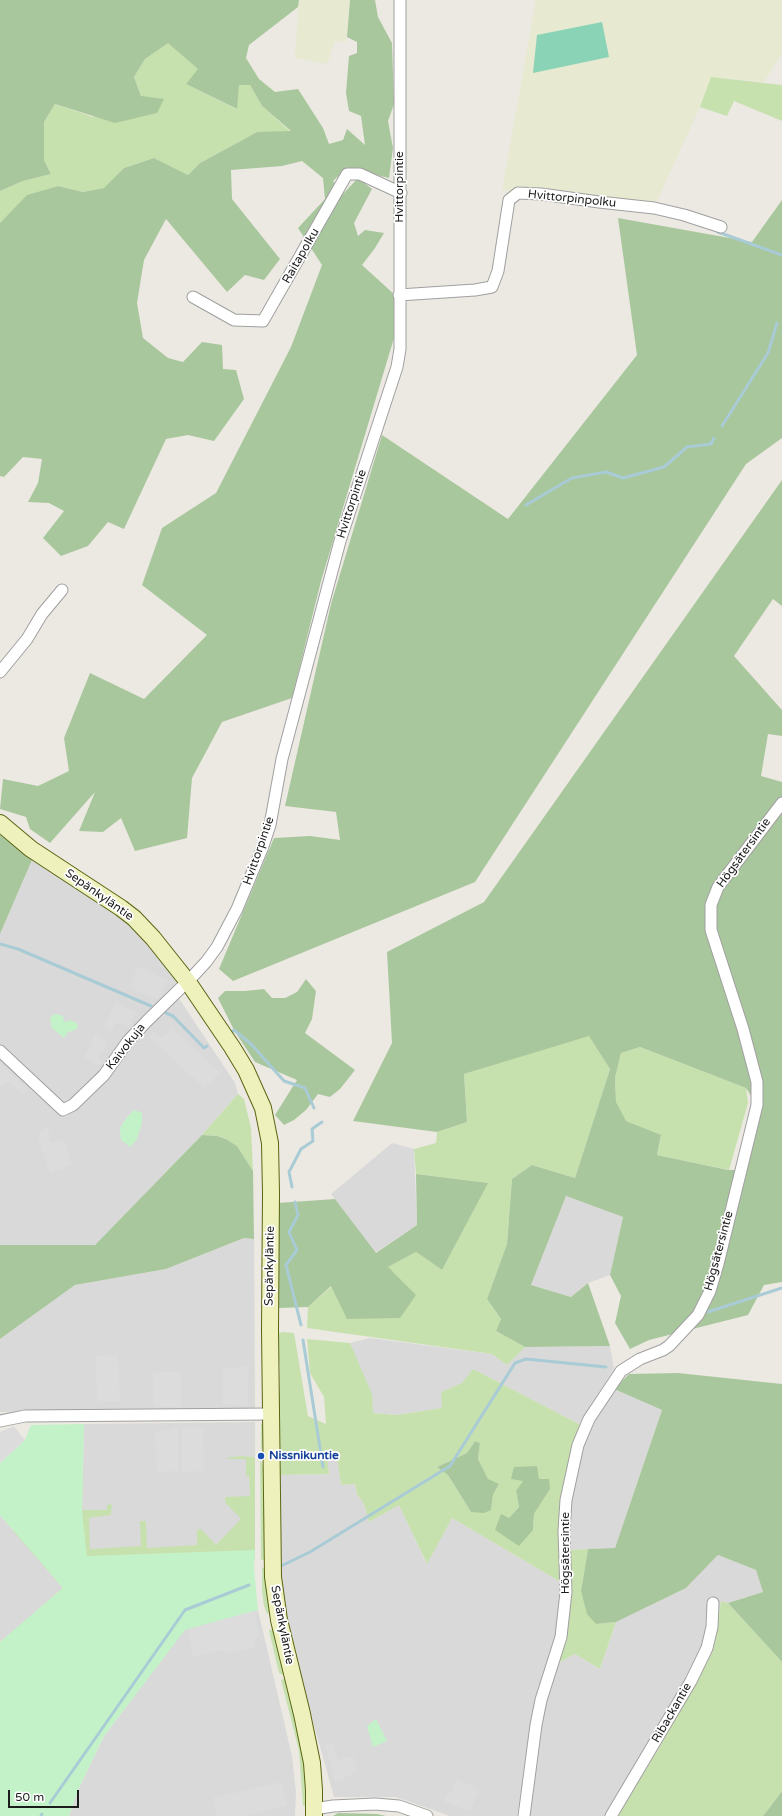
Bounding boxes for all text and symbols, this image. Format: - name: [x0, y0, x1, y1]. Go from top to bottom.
- street label: Hvittorpintie: [393, 151, 407, 223]
- street label: Hvittorpinpolku: [527, 187, 617, 211]
- street label: Raitapolku: [279, 226, 323, 286]
- street label: Hvittorpintie: [334, 468, 370, 540]
- street label: Hvittorpintie: [241, 815, 277, 887]
- street label: Högsätersintie: [714, 815, 774, 891]
- street label: Sepänkyläntie: [62, 866, 136, 924]
- street label: Kaivokuja: [103, 1021, 149, 1073]
- street label: Högsätersintie: [701, 1209, 737, 1293]
- street label: Sepänkyläntie: [262, 1226, 278, 1306]
- place label: Nissnikuntie: [269, 1449, 339, 1463]
- marker: Nissnikuntie: [256, 1451, 266, 1461]
- street label: Högsätersintie: [559, 1512, 573, 1594]
- street label: Sepänkyläntie: [267, 1584, 297, 1666]
- street label: Ribackantie: [649, 1680, 695, 1746]
- scale bar: [10, 1782, 81, 1808]
- text: 50 m: [15, 1790, 44, 1804]

